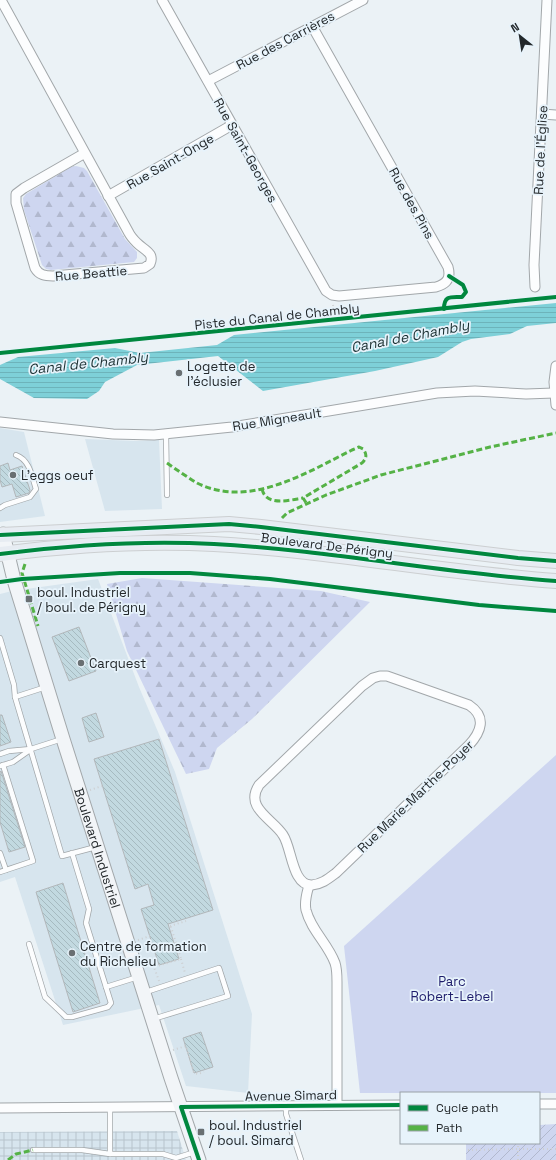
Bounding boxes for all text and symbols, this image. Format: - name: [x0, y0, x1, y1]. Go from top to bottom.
- street label: Rue des Carrières: [233, 7, 338, 74]
- north arrow: [500, 16, 540, 56]
- text: N: [508, 19, 522, 35]
- street label: Rue Saint-Georges: [210, 95, 281, 206]
- street label: Rue de l'Église: [530, 105, 551, 195]
- street label: Rue Saint-Onge: [124, 130, 217, 193]
- street label: Rue des Pins: [385, 164, 438, 242]
- street label: Rue Beattie: [54, 262, 128, 285]
- street label: Piste du Canal de Chambly: [194, 299, 360, 334]
- water label: Canal de Chambly: [349, 315, 472, 356]
- water label: Canal de Chambly: [27, 348, 150, 378]
- place label: Logette de l'éclusier: [187, 358, 255, 390]
- marker: Logette de l'éclusier: [174, 368, 184, 378]
- street label: Rue Migneault: [231, 404, 323, 435]
- place label: L'eggs oeuf: [21, 467, 94, 484]
- marker: L'eggs oeuf: [8, 470, 18, 480]
- street label: Boulevard De Périgny: [260, 529, 394, 562]
- place label: boul. Industriel / boul. de Périgny: [37, 584, 146, 616]
- marker: boul. Industriel / boul. de Périgny: [24, 594, 34, 604]
- place label: Carquest: [89, 655, 146, 672]
- marker: Carquest: [76, 658, 86, 668]
- street label: Rue Marie-Marthe-Poyer: [354, 736, 477, 856]
- street label: Boulevard Industriel: [70, 786, 124, 910]
- place label: Centre de formation du Richelieu: [80, 938, 207, 970]
- marker: Centre de formation du Richelieu: [67, 948, 77, 958]
- park label: Parc Robert-Lebel: [411, 973, 493, 1005]
- street label: Avenue Simard: [245, 1086, 337, 1105]
- legend: [400, 1092, 540, 1144]
- text: Cycle path: [436, 1100, 498, 1116]
- place label: boul. Industriel / boul. Simard: [209, 1117, 302, 1149]
- text: Path: [436, 1120, 462, 1136]
- marker: boul. Industriel / boul. Simard: [196, 1127, 206, 1137]

